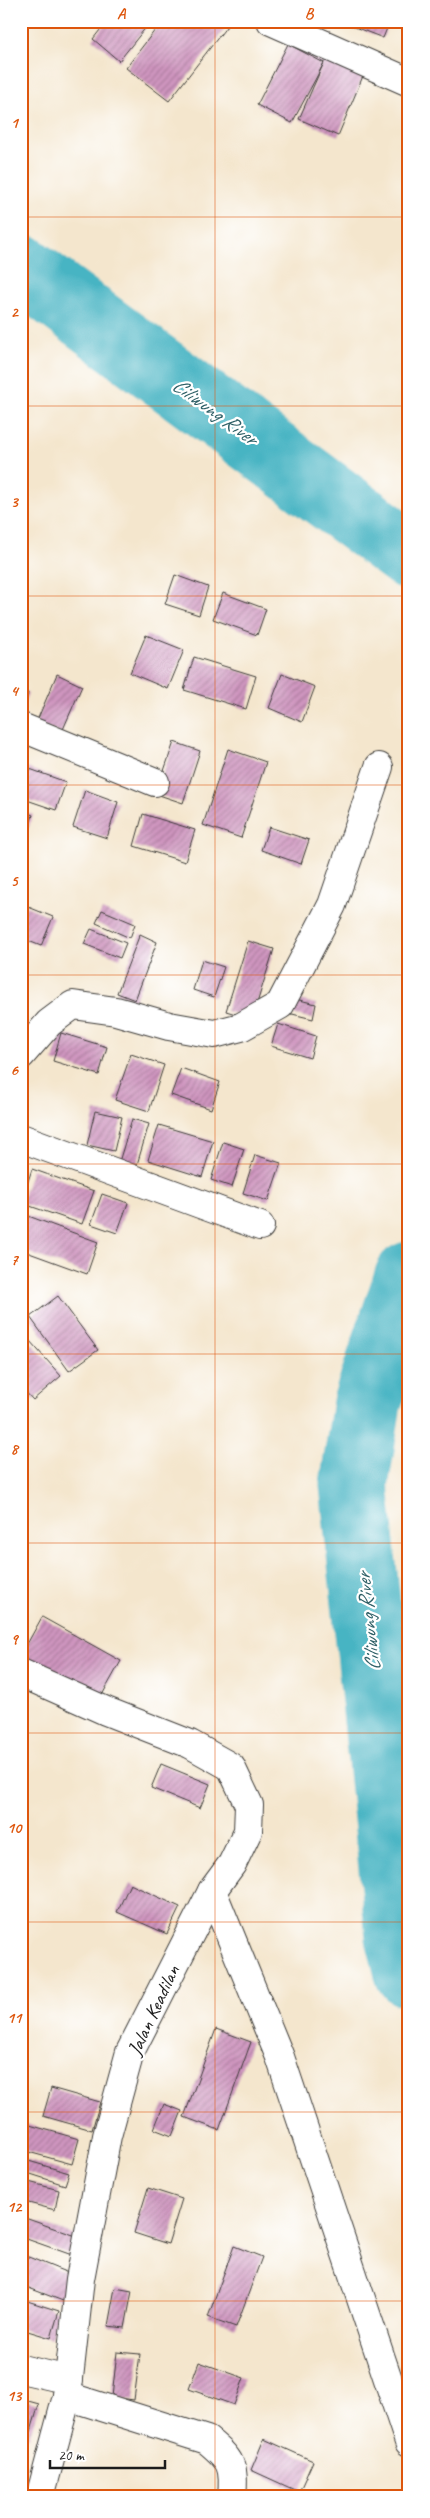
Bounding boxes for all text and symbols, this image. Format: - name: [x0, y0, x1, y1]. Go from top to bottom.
- text: A: [117, 4, 127, 24]
- text: B: [305, 4, 315, 24]
- text: 1: [10, 113, 19, 133]
- text: 2: [10, 302, 19, 322]
- water label: Ciliwung River: [168, 372, 265, 452]
- text: 3: [10, 492, 19, 512]
- text: 4: [10, 681, 19, 701]
- text: 5: [11, 871, 20, 891]
- text: 6: [10, 1060, 19, 1080]
- text: 7: [10, 1250, 19, 1270]
- text: 8: [10, 1439, 19, 1459]
- water label: Ciliwung River: [350, 1568, 386, 1672]
- text: 9: [10, 1629, 19, 1649]
- text: 10: [7, 1818, 23, 1838]
- street label: Jalan Keadilan: [121, 1960, 186, 2060]
- text: 11: [7, 2008, 23, 2028]
- text: 12: [7, 2197, 23, 2217]
- text: 13: [7, 2386, 23, 2406]
- scale bar: [50, 2438, 165, 2470]
- text: 20 m: [58, 2446, 85, 2465]

